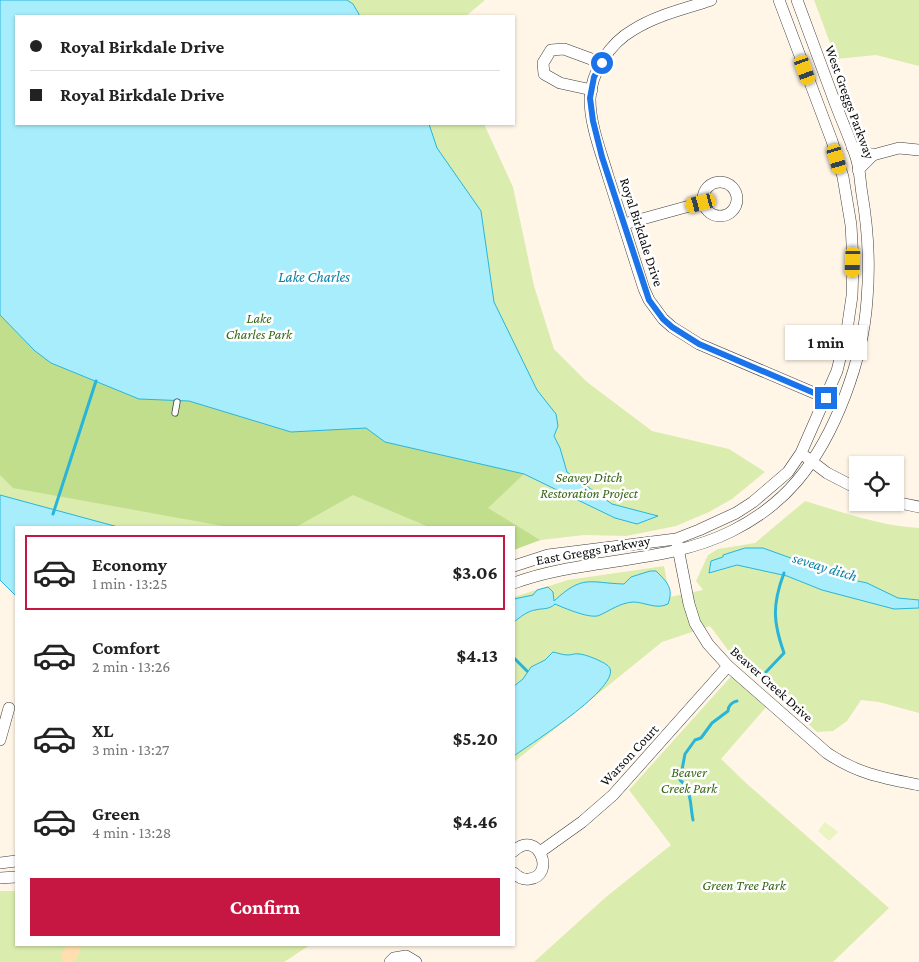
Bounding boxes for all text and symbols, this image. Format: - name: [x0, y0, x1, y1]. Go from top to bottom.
- text: Royal Birkdale Drive: [60, 36, 224, 57]
- street label: West Greggs Parkway: [822, 43, 878, 162]
- route start: [591, 52, 613, 74]
- car: [792, 53, 817, 87]
- text: Royal Birkdale Drive: [60, 84, 224, 105]
- car: [825, 142, 848, 176]
- street label: Royal Birkdale Drive: [617, 176, 667, 288]
- car: [684, 192, 717, 214]
- car: [844, 247, 861, 277]
- water label: Lake Charles: [278, 269, 350, 285]
- park label: Lake Charles Park: [226, 310, 293, 342]
- callout: 1 min: [785, 326, 867, 360]
- text: 1 min: [808, 334, 844, 351]
- route end: [815, 387, 837, 409]
- map controls: [849, 456, 904, 511]
- button: locate: [849, 456, 904, 511]
- park label: Seavey Ditch Restoration Project: [540, 469, 639, 502]
- street label: East Greggs Parkway: [535, 532, 652, 568]
- water label: seveay ditch: [790, 549, 859, 585]
- icon: car: [32, 550, 77, 595]
- text: Economy: [92, 554, 167, 575]
- text: $3.06: [453, 562, 498, 583]
- text: 1 min · 13:25: [92, 575, 168, 592]
- icon: car: [32, 633, 77, 678]
- text: Comfort: [92, 637, 160, 658]
- street label: Beaver Creek Drive: [728, 643, 816, 725]
- text: $4.13: [457, 645, 498, 666]
- text: 2 min · 13:26: [92, 658, 170, 675]
- icon: car: [32, 716, 77, 761]
- text: XL: [92, 720, 114, 741]
- street label: Warson Court: [596, 721, 662, 789]
- text: $5.20: [453, 728, 498, 749]
- text: 3 min · 13:27: [92, 741, 169, 758]
- park label: Beaver Creek Park: [661, 764, 718, 796]
- icon: car: [32, 799, 77, 844]
- text: Green: [92, 803, 140, 824]
- text: $4.46: [453, 811, 498, 832]
- text: 4 min · 13:28: [92, 824, 171, 841]
- park label: Green Tree Park: [702, 877, 787, 893]
- button: Confirm: [30, 878, 500, 936]

